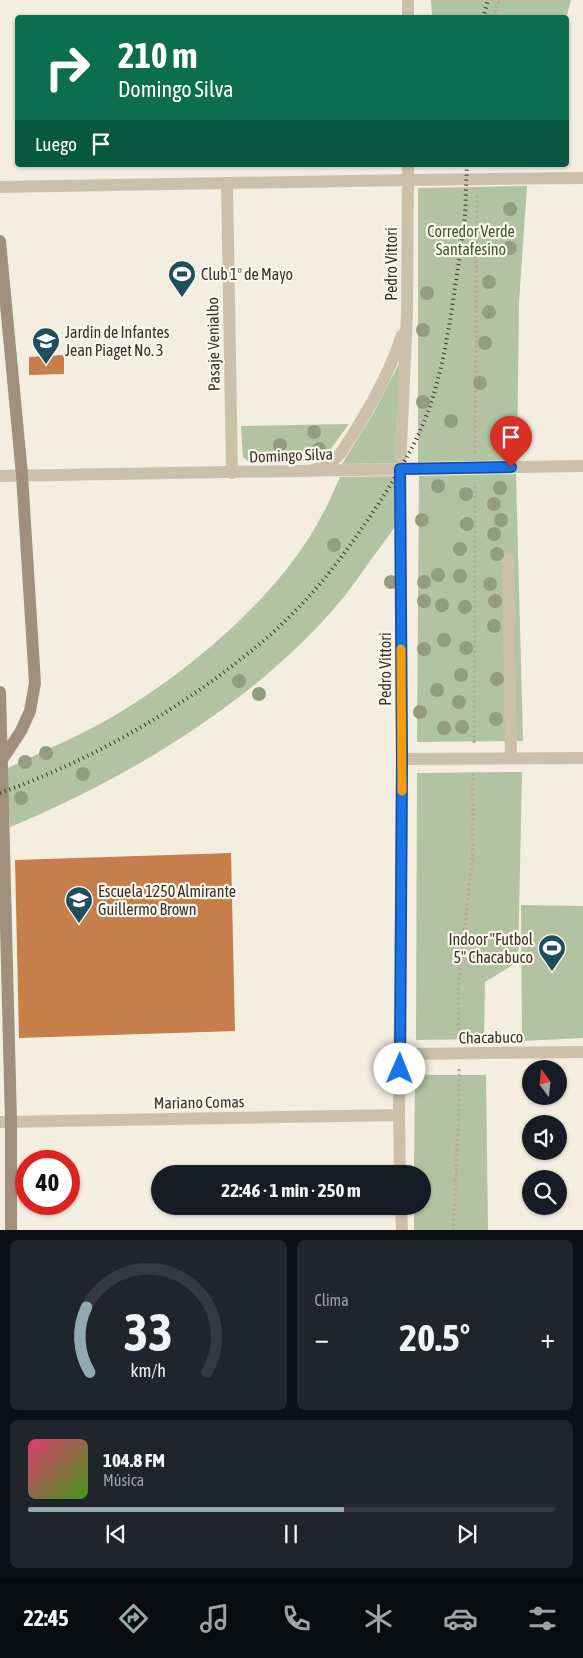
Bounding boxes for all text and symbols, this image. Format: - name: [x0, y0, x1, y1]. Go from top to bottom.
- icon: right: [35, 35, 100, 100]
- text: 210 m: [118, 35, 197, 75]
- text: Domingo Silva: [118, 76, 234, 102]
- icon: arrive: [87, 130, 115, 158]
- text: Luego: [35, 133, 77, 155]
- park label: Corredor Verde Santafesino: [427, 222, 515, 258]
- street label: Pedro Vittori: [382, 227, 400, 301]
- sports icon: Club 1º de Mayo: [167, 259, 197, 298]
- place label: Club 1º de Mayo: [201, 265, 293, 284]
- street label: Pasaje Venialbo: [203, 297, 224, 391]
- place label: Jardín de Infantes Jean Piaget No. 3: [65, 323, 170, 360]
- school or university icon: Jardín de Infantes Jean Piaget No. 3: [31, 326, 61, 365]
- pin: [490, 416, 532, 467]
- icon: arrive: [497, 423, 525, 451]
- street label: Domingo Silva: [249, 445, 333, 466]
- street label: Pedro Vittori: [376, 632, 394, 706]
- place label: Escuela 1250 Almirante Guillermo Brown: [98, 882, 236, 918]
- school or university icon: Escuela 1250 Almirante Guillermo Brown: [64, 885, 94, 924]
- place label: Indoor "Futbol 5" Chacabuco: [448, 930, 534, 966]
- sports icon: Indoor "Futbol 5" Chacabuco: [537, 933, 567, 972]
- street label: Chacabuco: [459, 1027, 523, 1047]
- position arrow: [373, 1042, 425, 1094]
- north arrow: [522, 1060, 568, 1105]
- map controls: [522, 1060, 567, 1215]
- street label: Mariano Comas: [153, 1092, 245, 1112]
- button: sound: [522, 1115, 567, 1160]
- speed limit sign: 40: [15, 1150, 80, 1215]
- button: search: [522, 1170, 567, 1215]
- text: 22:46 · 1 min · 250 m: [221, 1179, 361, 1201]
- text: Clima: [315, 1291, 349, 1309]
- text: 33: [124, 1302, 173, 1362]
- text: 20.5°: [399, 1316, 470, 1359]
- text: −: [315, 1322, 329, 1354]
- text: +: [540, 1322, 555, 1354]
- text: km/h: [131, 1360, 166, 1381]
- text: 104.8 FM: [103, 1449, 165, 1471]
- text: Música: [103, 1471, 144, 1489]
- icon: previous: [102, 1520, 130, 1548]
- icon: pause: [277, 1520, 305, 1548]
- icon: next: [453, 1520, 481, 1548]
- icon: directions: [116, 1601, 151, 1636]
- icon: music: [197, 1601, 232, 1636]
- icon: phone: [279, 1601, 314, 1636]
- icon: climate: [361, 1601, 396, 1636]
- icon: car: [443, 1601, 478, 1636]
- icon: filters: [525, 1601, 560, 1636]
- text: 22:45: [23, 1605, 69, 1631]

